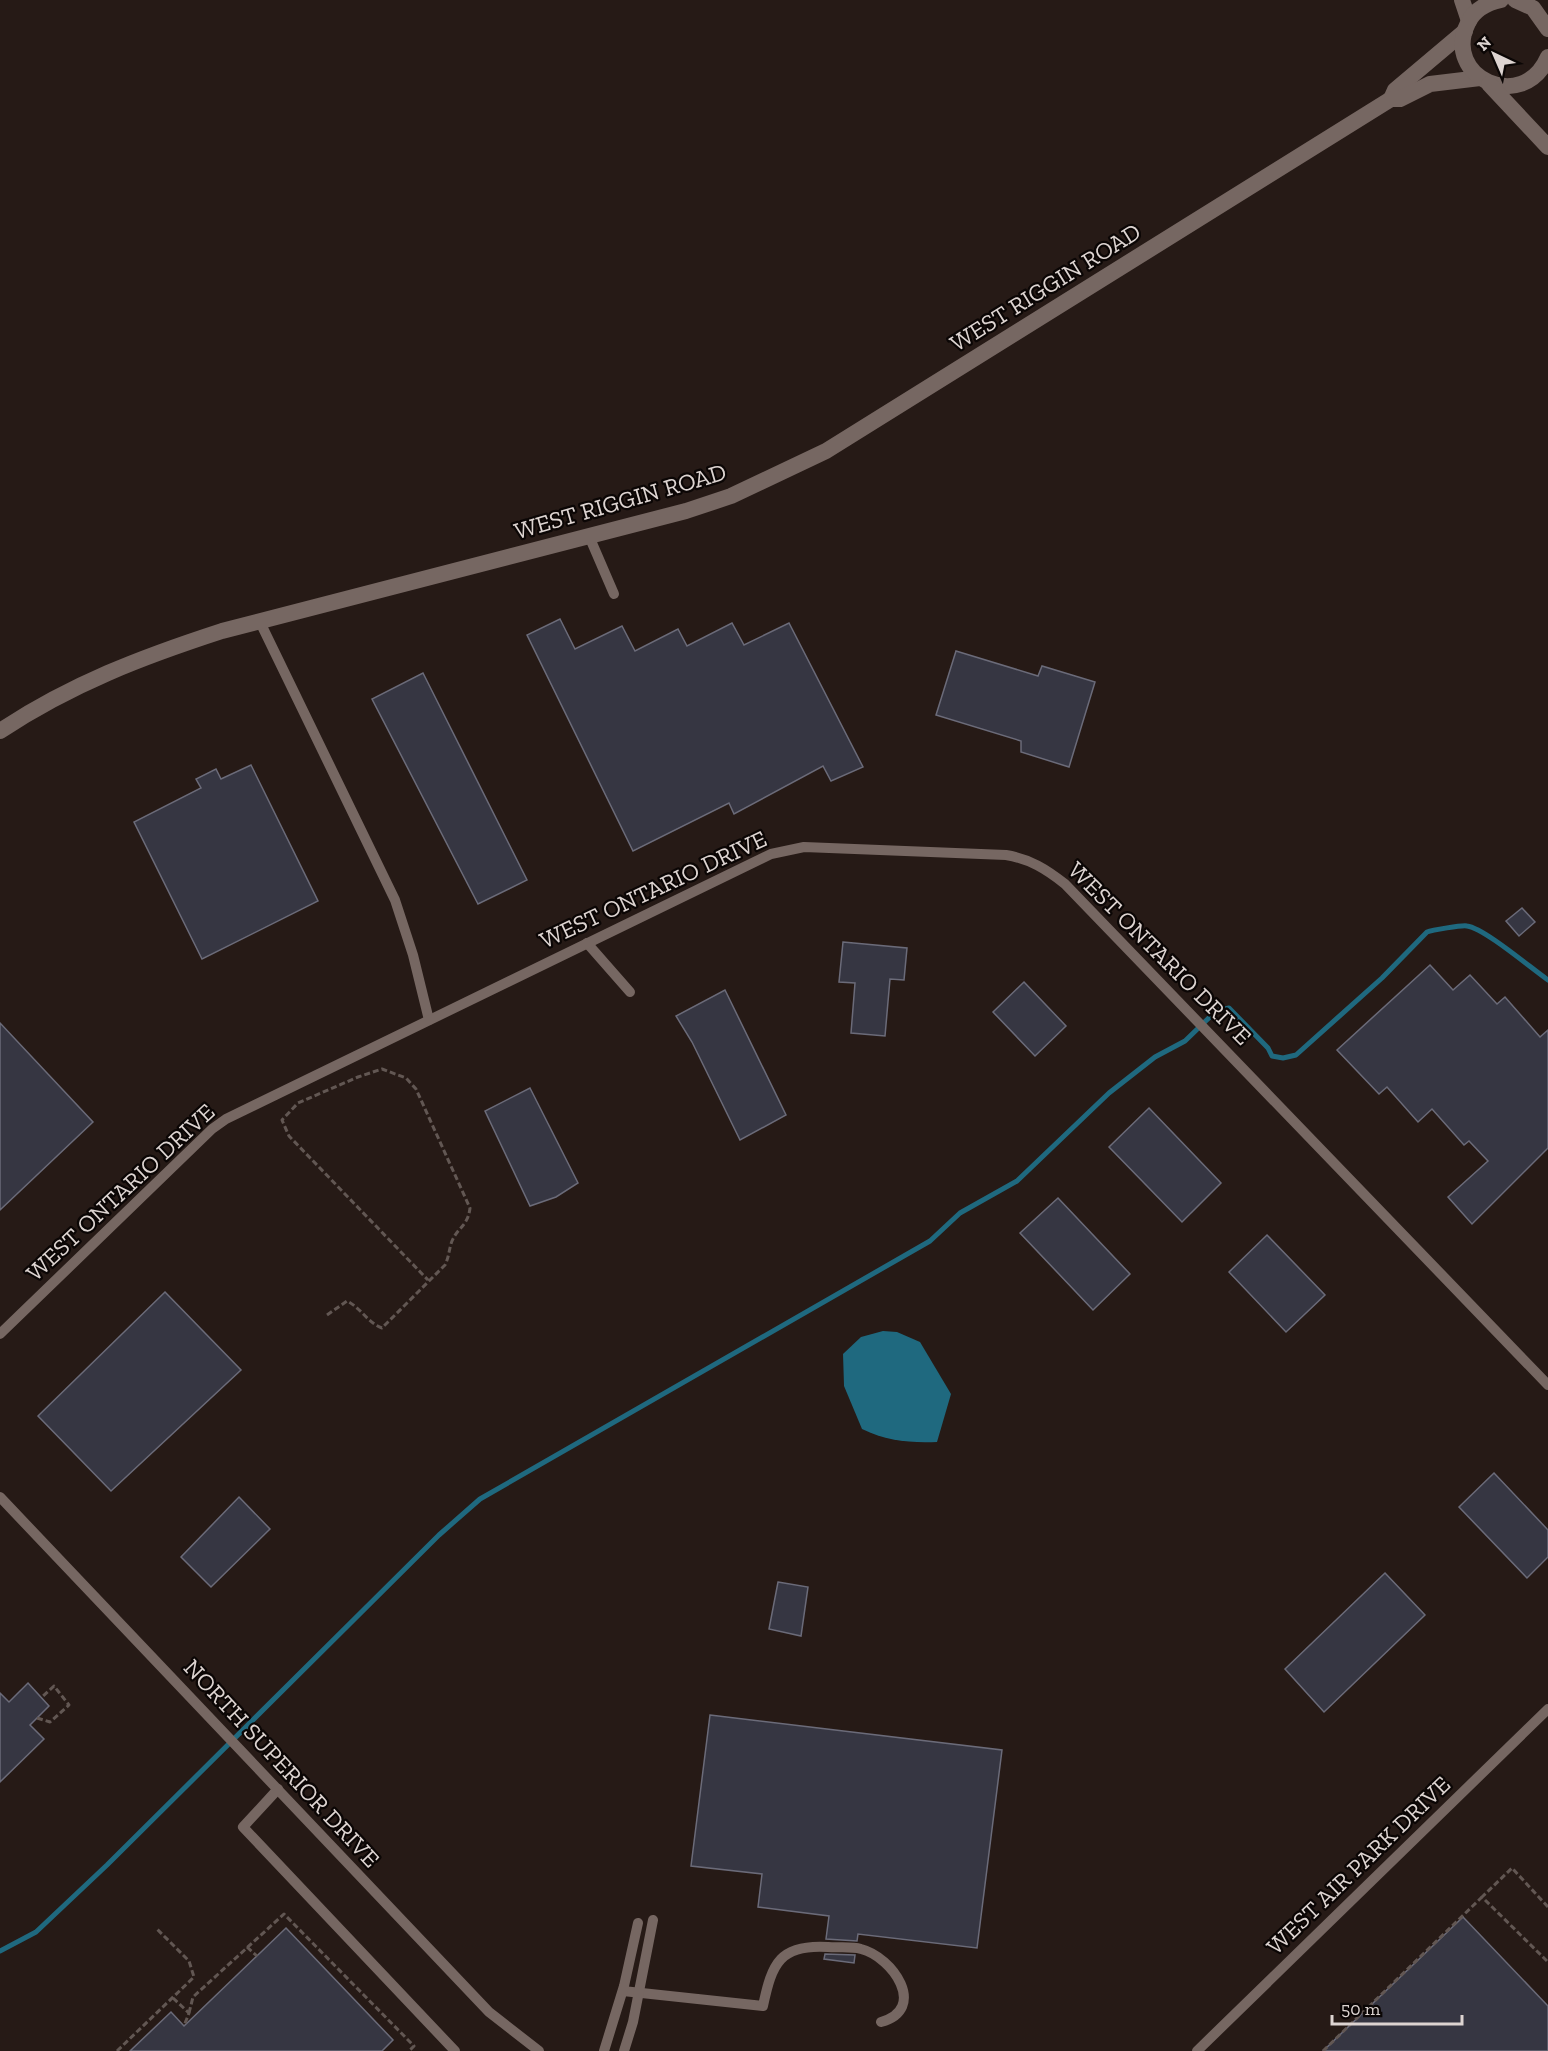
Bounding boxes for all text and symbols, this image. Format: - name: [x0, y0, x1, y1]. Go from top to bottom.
- north arrow: [1464, 24, 1524, 84]
- text: N: [1473, 33, 1495, 55]
- street label: WEST RIGGIN ROAD: [944, 217, 1146, 357]
- street label: WEST RIGGIN ROAD: [511, 457, 729, 545]
- street label: WEST ONTARIO DRIVE: [535, 824, 771, 954]
- street label: WEST ONTARIO DRIVE: [1062, 855, 1258, 1051]
- street label: WEST ONTARIO DRIVE: [20, 1097, 220, 1287]
- street label: NORTH SUPERIOR DRIVE: [178, 1653, 386, 1873]
- street label: WEST AIR PARK DRIVE: [1260, 1770, 1456, 1960]
- scale bar: [1332, 1988, 1462, 2026]
- text: 50 m: [1341, 1998, 1381, 2020]

